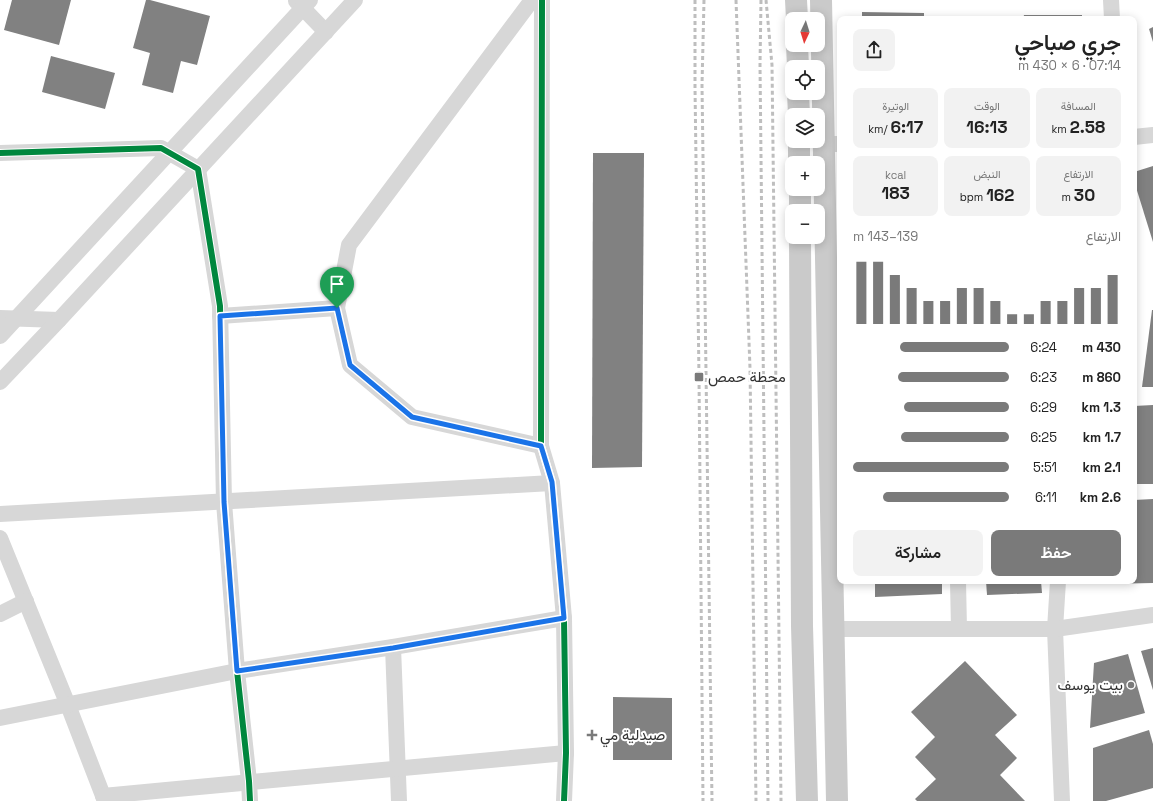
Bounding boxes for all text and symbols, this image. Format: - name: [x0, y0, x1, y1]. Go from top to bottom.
- north arrow: [785, 12, 825, 52]
- map controls: [785, 12, 825, 244]
- text: جري صباحي: [1014, 28, 1121, 56]
- button: share: [853, 29, 895, 71]
- text: 07:14 · 6 × 430 m: [1018, 57, 1121, 74]
- button: locate: [785, 60, 825, 100]
- text: الوتيرة: [882, 99, 909, 113]
- text: الوقت: [974, 99, 1000, 113]
- text: المسافة: [1061, 99, 1096, 113]
- button: layers: [785, 108, 825, 148]
- text: 6:17: [890, 116, 923, 138]
- text: 16:13: [966, 116, 1008, 138]
- text: 2.58: [1070, 116, 1105, 138]
- text: /km: [868, 122, 890, 136]
- text: km: [1051, 122, 1070, 136]
- button: +: [785, 156, 825, 196]
- text: النبض: [973, 167, 1001, 181]
- text: الارتفاع: [1063, 167, 1093, 181]
- text: kcal: [885, 168, 906, 182]
- text: 183: [882, 182, 910, 204]
- text: 162: [986, 184, 1014, 206]
- text: 30: [1074, 184, 1095, 206]
- text: bpm: [960, 190, 986, 204]
- text: m: [1062, 190, 1074, 204]
- button: −: [785, 204, 825, 244]
- text: 139–143 m: [853, 228, 918, 245]
- text: الارتفاع: [1086, 228, 1121, 245]
- pin: [320, 267, 354, 308]
- icon: arrive: [326, 273, 348, 295]
- text: 6:24: [1030, 339, 1057, 356]
- text: 430 m: [1082, 339, 1121, 356]
- place label: محطة حمص: [708, 367, 786, 387]
- text: 6:23: [1030, 369, 1057, 386]
- text: 860 m: [1082, 369, 1121, 386]
- marker: محطة حمص: [693, 371, 705, 383]
- text: 6:29: [1030, 399, 1057, 416]
- text: 1.3 km: [1082, 399, 1121, 416]
- text: 6:25: [1030, 429, 1057, 446]
- text: 1.7 km: [1083, 429, 1121, 446]
- text: 5:51: [1033, 459, 1057, 476]
- text: 2.1 km: [1082, 459, 1121, 476]
- text: 6:11: [1035, 489, 1057, 506]
- text: 2.6 km: [1080, 489, 1121, 506]
- button: مشاركة: [853, 530, 983, 576]
- button: حفظ: [991, 530, 1121, 576]
- place label: بيت يوسف: [1057, 675, 1123, 694]
- marker: بيت يوسف: [1126, 680, 1136, 690]
- place label: صيدلية مي: [600, 725, 665, 748]
- marker: صيدلية مي: [587, 730, 597, 740]

